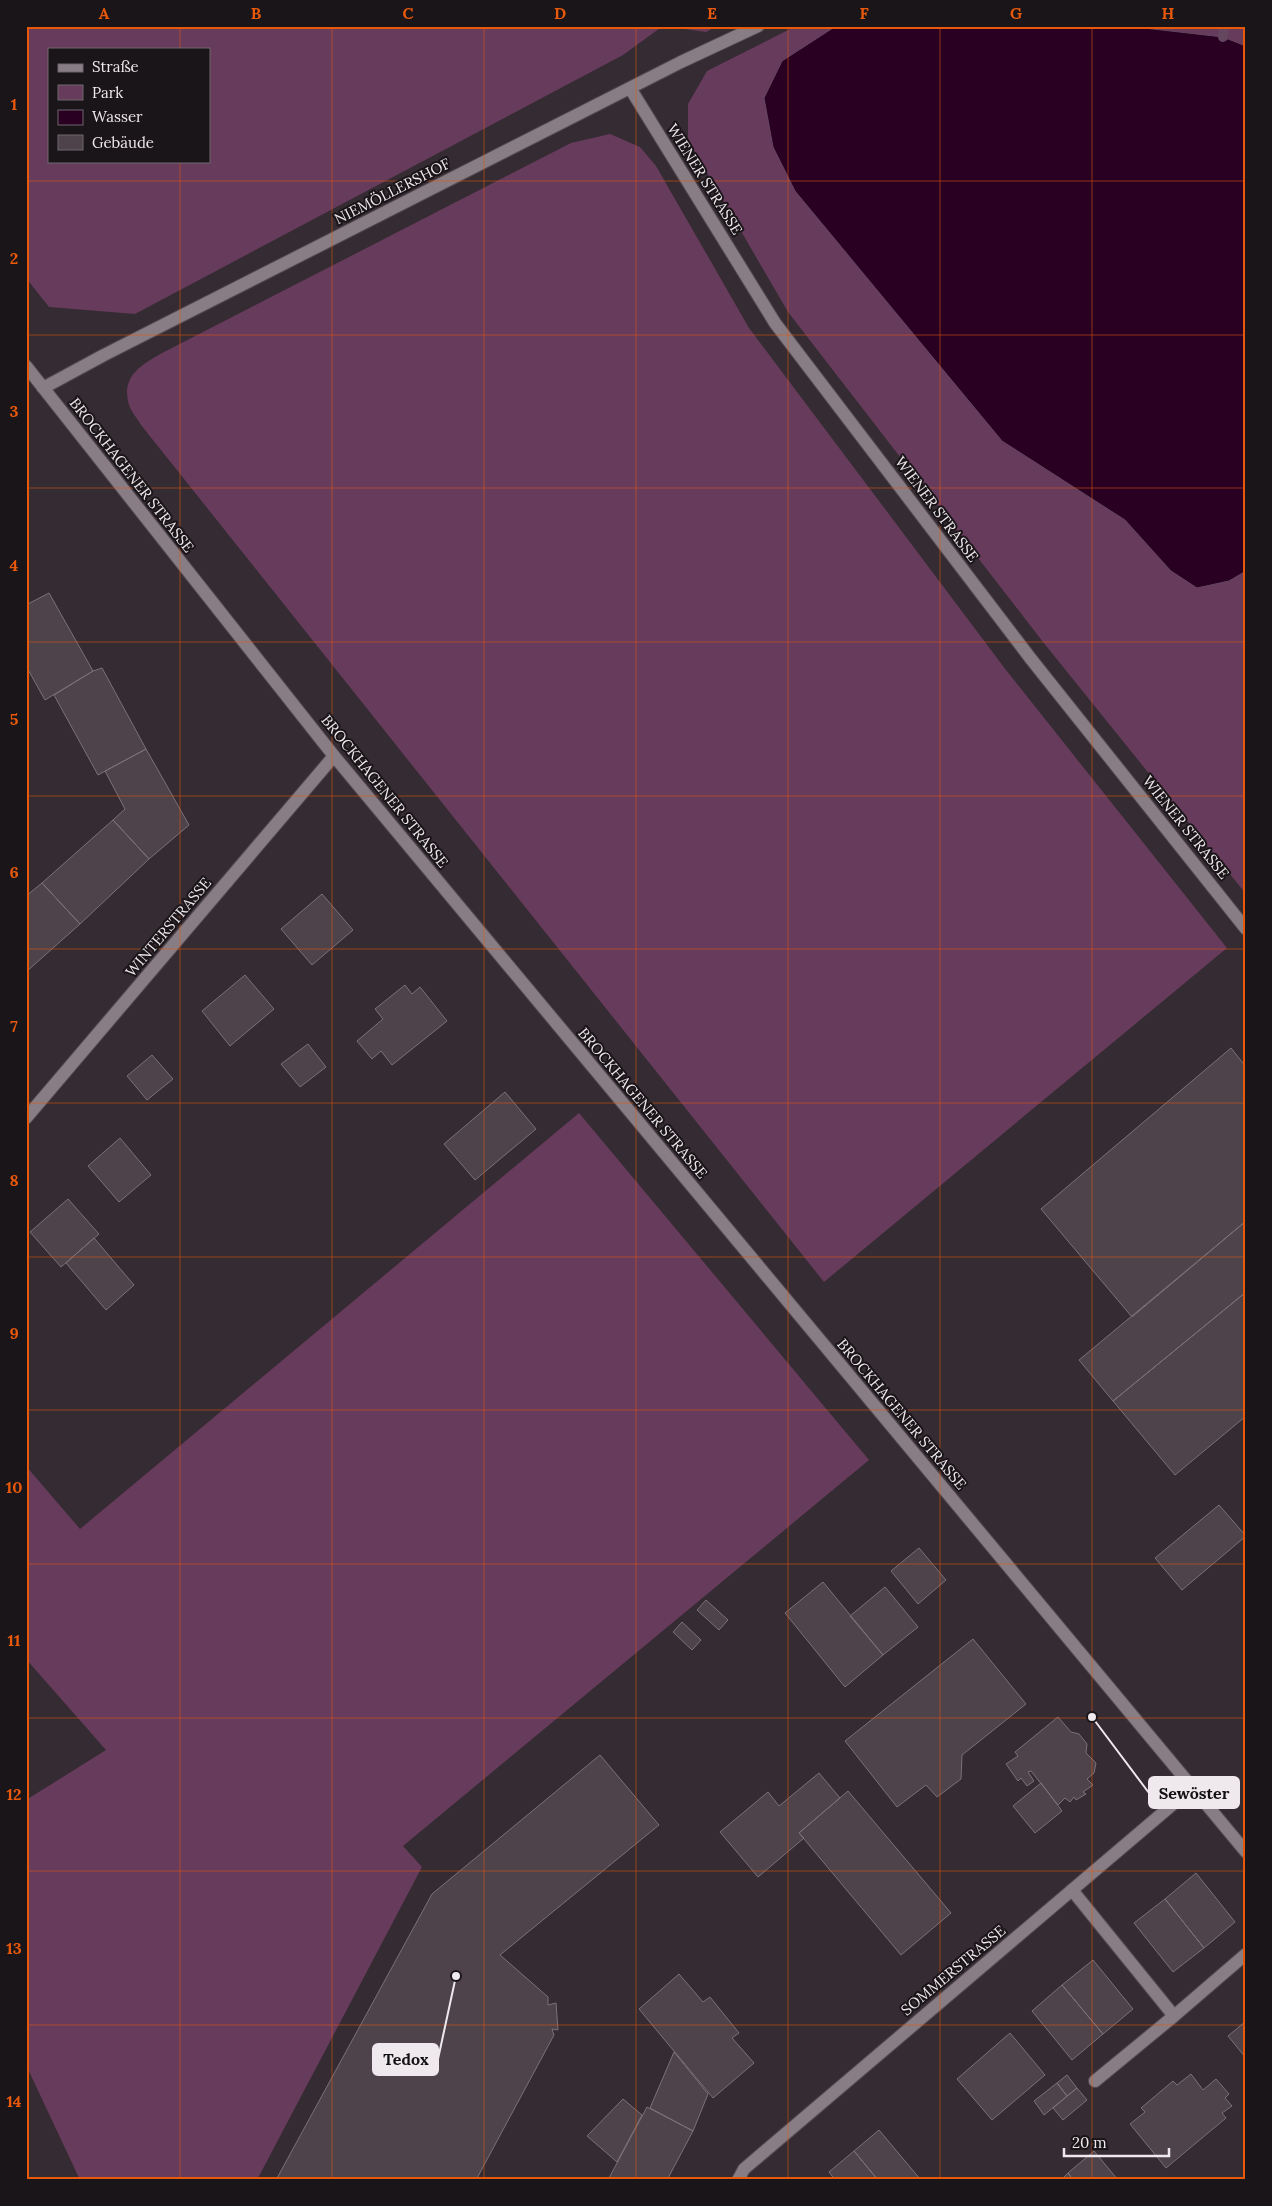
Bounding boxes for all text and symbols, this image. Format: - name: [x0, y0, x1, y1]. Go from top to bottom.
- text: A: [99, 3, 110, 23]
- text: B: [251, 3, 262, 23]
- text: C: [402, 3, 414, 23]
- text: D: [554, 3, 566, 23]
- text: E: [707, 3, 717, 23]
- text: F: [859, 3, 869, 23]
- text: G: [1010, 3, 1022, 23]
- text: H: [1162, 3, 1175, 23]
- legend: [48, 48, 210, 162]
- text: Straße: [92, 57, 139, 76]
- text: Park: [92, 83, 123, 102]
- text: 1: [11, 94, 17, 114]
- text: Wasser: [92, 107, 143, 126]
- street label: WIENER STRASSE: [663, 120, 747, 238]
- text: Gebäude: [92, 133, 154, 152]
- street label: NIEMÖLLERSHOF: [331, 154, 453, 228]
- text: 2: [10, 248, 18, 268]
- street label: BROCKHAGENER STRASSE: [66, 394, 198, 556]
- text: 3: [10, 401, 19, 421]
- street label: WIENER STRASSE: [891, 452, 983, 566]
- text: 4: [10, 555, 19, 575]
- text: 5: [10, 709, 19, 729]
- street label: BROCKHAGENER STRASSE: [317, 711, 453, 871]
- street label: WIENER STRASSE: [1139, 772, 1233, 882]
- text: 6: [9, 862, 19, 882]
- street label: WINTERSTRASSE: [121, 874, 215, 980]
- text: 7: [10, 1016, 18, 1036]
- street label: BROCKHAGENER STRASSE: [574, 1024, 712, 1182]
- text: 8: [9, 1170, 19, 1190]
- text: 9: [9, 1323, 19, 1343]
- street label: BROCKHAGENER STRASSE: [833, 1335, 971, 1493]
- text: 10: [6, 1477, 22, 1497]
- text: 11: [8, 1630, 21, 1650]
- callout: Sewöster: [1149, 1777, 1239, 1808]
- text: Sewöster: [1159, 1783, 1230, 1803]
- text: 12: [6, 1784, 22, 1804]
- street label: SOMMERSTRASSE: [897, 1921, 1009, 2019]
- text: 13: [6, 1938, 22, 1958]
- callout: Tedox: [373, 2044, 438, 2075]
- text: Tedox: [383, 2049, 429, 2069]
- text: 14: [6, 2091, 22, 2111]
- scale bar: [1064, 2126, 1170, 2158]
- text: 20 m: [1072, 2133, 1107, 2152]

